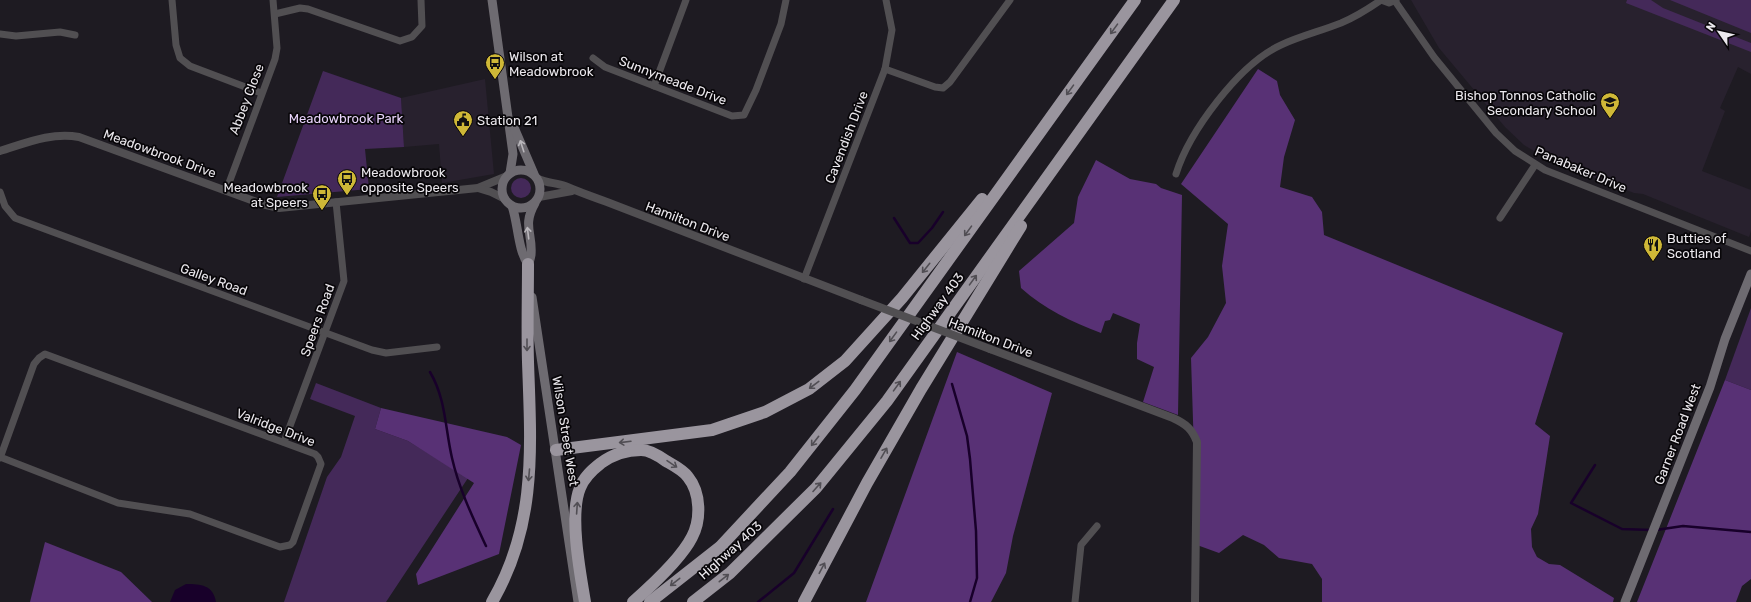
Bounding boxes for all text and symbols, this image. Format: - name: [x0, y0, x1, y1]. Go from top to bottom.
- north arrow: [1699, 12, 1739, 52]
- text: N: [1704, 20, 1719, 34]
- one-way arrow: [1110, 23, 1118, 34]
- place label: Wilson at Meadowbrook: [509, 49, 594, 79]
- bus stop icon: Wilson at Meadowbrook: [484, 52, 506, 80]
- street label: Sunnymeade Drive: [617, 53, 729, 108]
- street label: Abbey Close: [226, 62, 267, 137]
- one-way arrow: [1065, 84, 1074, 95]
- place label: Bishop Tonnos Catholic Secondary School: [1455, 88, 1596, 118]
- street label: Cavendish Drive: [822, 89, 871, 185]
- school or university icon: Bishop Tonnos Catholic Secondary School: [1599, 91, 1621, 119]
- public building icon: Station 21: [452, 109, 474, 137]
- park label: Meadowbrook Park: [289, 111, 404, 126]
- place label: Station 21: [477, 113, 537, 128]
- street label: Meadowbrook Drive: [101, 126, 218, 181]
- one-way arrow: [518, 140, 525, 153]
- street label: Panabaker Drive: [1533, 143, 1629, 196]
- place label: Meadowbrook opposite Speers: [361, 165, 459, 195]
- bus stop icon: Meadowbrook opposite Speers: [336, 168, 358, 196]
- place label: Meadowbrook at Speers: [224, 180, 308, 210]
- bus stop icon: Meadowbrook at Speers: [311, 183, 333, 211]
- street label: Hamilton Drive: [643, 198, 732, 244]
- one-way arrow: [964, 225, 972, 236]
- one-way arrow: [524, 227, 532, 240]
- place label: Butties of Scotland: [1667, 231, 1726, 261]
- restaurant icon: Butties of Scotland: [1642, 234, 1664, 262]
- street label: Galley Road: [178, 260, 249, 299]
- one-way arrow: [921, 263, 930, 274]
- street label: Highway 403: [908, 270, 968, 343]
- one-way arrow: [969, 275, 977, 286]
- street label: Speers Road: [297, 282, 338, 358]
- street label: Hamilton Drive: [946, 314, 1035, 360]
- one-way arrow: [889, 331, 897, 342]
- one-way arrow: [523, 338, 531, 351]
- street label: Wilson Street West: [549, 375, 582, 487]
- one-way arrow: [893, 380, 902, 391]
- one-way arrow: [809, 381, 820, 389]
- street label: Garner Road West: [1651, 382, 1704, 487]
- street label: Valridge Drive: [234, 406, 317, 450]
- one-way arrow: [811, 435, 819, 446]
- one-way arrow: [619, 438, 632, 446]
- one-way arrow: [880, 447, 888, 459]
- one-way arrow: [666, 460, 677, 468]
- one-way arrow: [526, 468, 533, 481]
- one-way arrow: [812, 482, 821, 493]
- one-way arrow: [573, 501, 580, 514]
- street label: Highway 403: [696, 518, 766, 583]
- one-way arrow: [819, 562, 826, 574]
- one-way arrow: [718, 574, 729, 582]
- one-way arrow: [669, 578, 680, 587]

